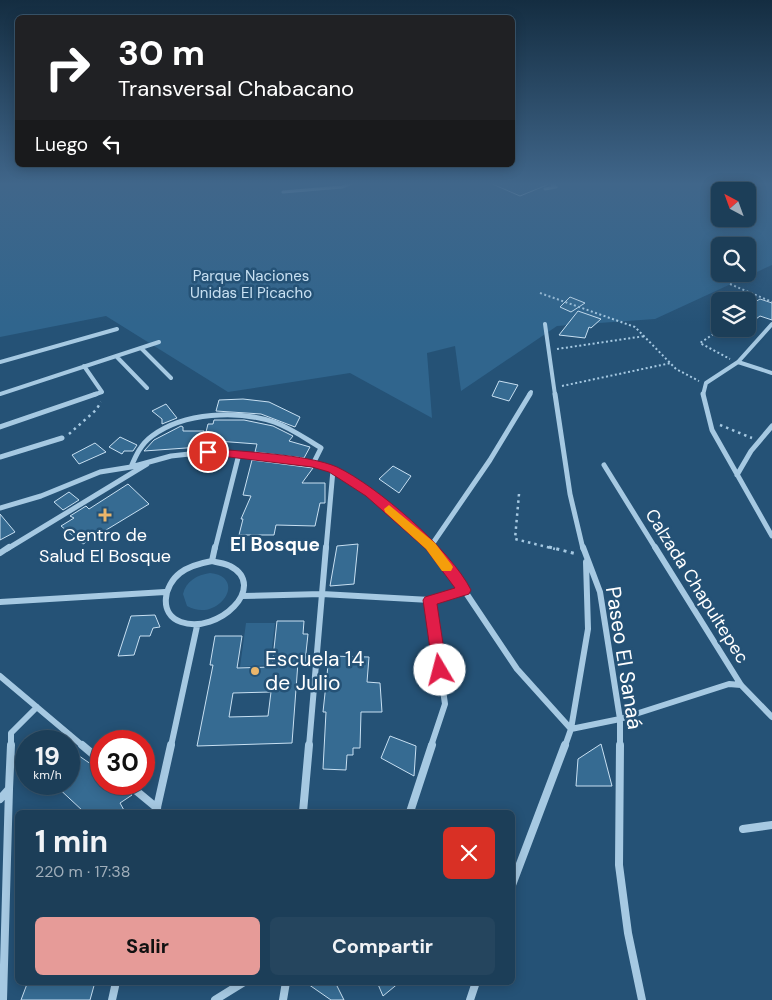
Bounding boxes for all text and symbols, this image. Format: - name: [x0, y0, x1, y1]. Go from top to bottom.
- text: 30 m: [118, 30, 205, 76]
- icon: right: [35, 35, 100, 100]
- text: Transversal Chabacano: [118, 74, 354, 103]
- icon: left: [98, 130, 126, 158]
- text: Luego: [35, 132, 88, 157]
- north arrow: [711, 182, 756, 228]
- map controls: [711, 182, 756, 337]
- button: search: [711, 237, 756, 282]
- park label: Parque Naciones Unidas El Picacho: [190, 266, 312, 303]
- button: layers: [711, 292, 756, 337]
- pin: [187, 431, 229, 473]
- icon: arrive: [194, 438, 222, 466]
- street label: Calzada Chapultepec: [640, 504, 754, 668]
- marker: Centro de Salud El Bosque: [98, 508, 112, 522]
- place label: Centro de Salud El Bosque: [39, 523, 171, 568]
- district label: El Bosque: [230, 532, 320, 557]
- street label: Paseo El Sanaá: [599, 585, 649, 731]
- position arrow: [413, 643, 465, 695]
- place label: Escuela 14 de Julio: [265, 645, 365, 697]
- marker: Escuela 14 de Julio: [249, 665, 261, 677]
- speed limit sign: 30: [90, 730, 155, 795]
- text: 19: [35, 740, 60, 773]
- text: km/h: [33, 767, 62, 783]
- text: 1 min: [35, 822, 108, 861]
- button: close: [443, 827, 495, 879]
- text: 220 m · 17:38: [35, 861, 130, 882]
- button: Salir: [35, 917, 260, 975]
- button: Compartir: [270, 917, 495, 975]

